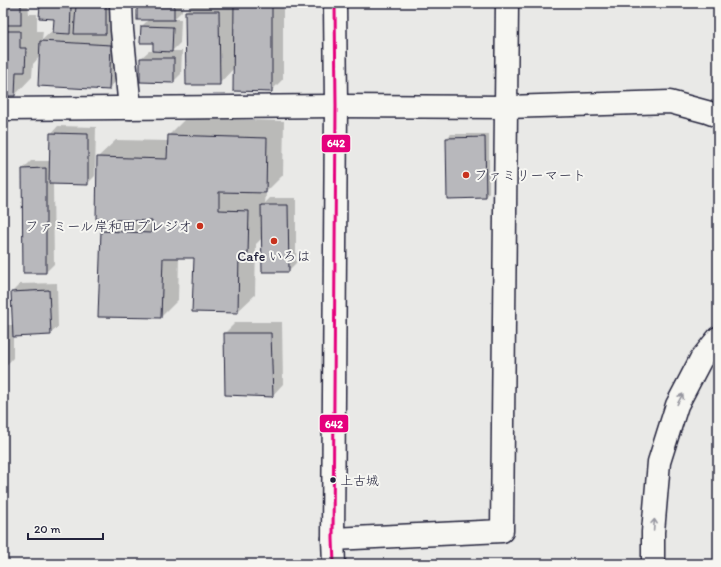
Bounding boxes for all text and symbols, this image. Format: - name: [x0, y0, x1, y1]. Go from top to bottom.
- line badge: 642: [321, 134, 351, 153]
- text: 642: [327, 137, 345, 150]
- place label: ファミリーマート: [474, 167, 586, 184]
- marker: ファミリーマート: [461, 170, 471, 180]
- place label: ファミール岸和田プレジオ: [25, 218, 192, 235]
- marker: ファミール岸和田プレジオ: [195, 221, 205, 231]
- marker: Cafe いろは: [269, 236, 279, 246]
- place label: Cafe いろは: [237, 248, 311, 265]
- one-way arrow: [677, 393, 684, 405]
- line badge: 642: [319, 414, 349, 433]
- text: 642: [325, 418, 343, 431]
- place label: 上古城: [340, 473, 379, 488]
- marker: 上古城: [328, 475, 338, 485]
- scale bar: [28, 515, 103, 541]
- one-way arrow: [650, 519, 657, 532]
- text: 20 m: [34, 522, 61, 536]

